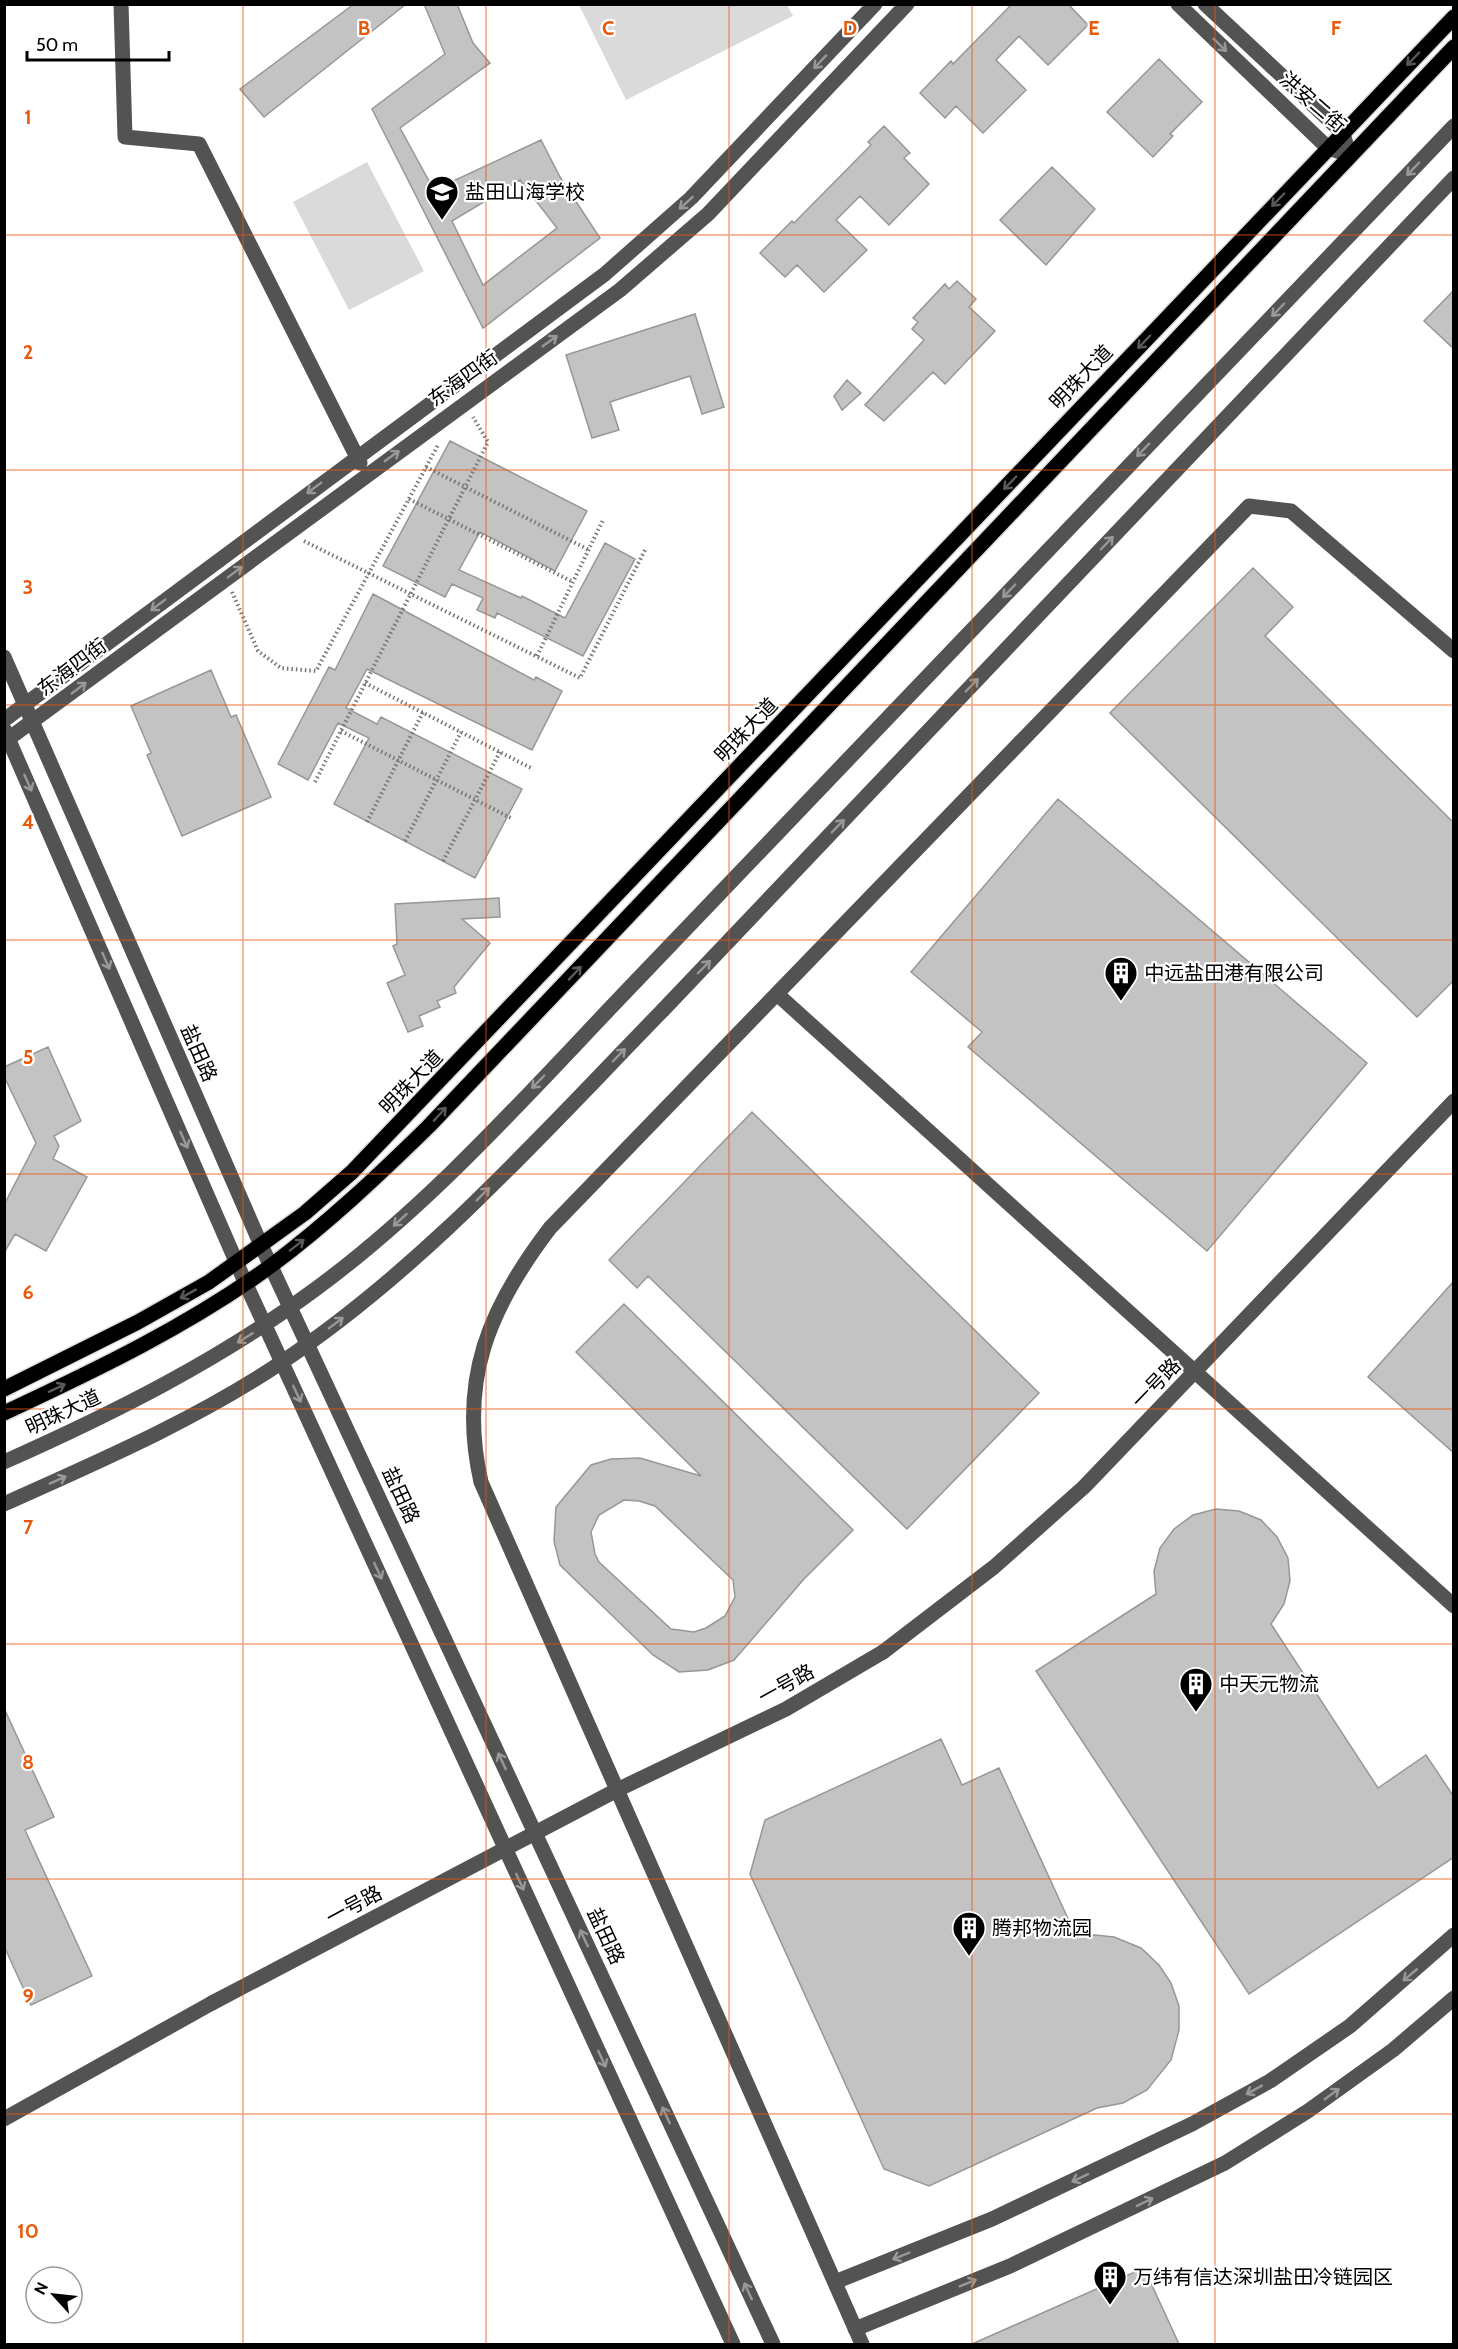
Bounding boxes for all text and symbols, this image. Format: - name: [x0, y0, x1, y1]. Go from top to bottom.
- text: B: [358, 16, 370, 40]
- text: C: [602, 16, 614, 40]
- text: D: [843, 16, 857, 40]
- text: E: [1088, 16, 1100, 40]
- text: F: [1331, 16, 1342, 40]
- scale bar: [27, 24, 170, 62]
- text: 50 m: [36, 34, 78, 56]
- one-way arrow: [1212, 38, 1227, 52]
- one-way arrow: [1406, 52, 1420, 67]
- one-way arrow: [813, 55, 827, 70]
- street label: 洪安二街: [1275, 67, 1351, 137]
- text: 1: [24, 105, 32, 129]
- one-way arrow: [1406, 161, 1420, 176]
- school or university icon: 盐田山海学校: [424, 174, 460, 221]
- place label: 盐田山海学校: [465, 180, 585, 204]
- one-way arrow: [1271, 193, 1286, 208]
- one-way arrow: [678, 196, 693, 210]
- one-way arrow: [1271, 302, 1285, 317]
- one-way arrow: [1137, 334, 1151, 349]
- one-way arrow: [541, 335, 557, 347]
- text: 2: [23, 340, 33, 364]
- street label: 明珠大道: [1045, 340, 1117, 414]
- street label: 东海四街: [424, 345, 502, 411]
- one-way arrow: [1136, 443, 1151, 458]
- one-way arrow: [384, 449, 400, 462]
- one-way arrow: [1003, 475, 1017, 490]
- one-way arrow: [307, 481, 323, 494]
- one-way arrow: [1099, 536, 1114, 551]
- one-way arrow: [227, 565, 243, 578]
- text: 3: [23, 575, 33, 599]
- one-way arrow: [1001, 584, 1016, 599]
- one-way arrow: [151, 599, 167, 611]
- street label: 东海四街: [33, 633, 111, 701]
- one-way arrow: [965, 677, 980, 692]
- one-way arrow: [71, 682, 87, 695]
- street label: 明珠大道: [710, 693, 782, 767]
- one-way arrow: [23, 773, 34, 791]
- text: 4: [22, 810, 34, 834]
- one-way arrow: [831, 819, 845, 834]
- one-way arrow: [101, 952, 112, 970]
- building icon: 中远盐田港有限公司: [1103, 955, 1139, 1002]
- one-way arrow: [696, 960, 711, 975]
- place label: 中远盐田港有限公司: [1144, 961, 1324, 985]
- one-way arrow: [567, 965, 582, 980]
- street label: 盐田路: [176, 1021, 222, 1085]
- text: 5: [23, 1045, 33, 1069]
- street label: 明珠大道: [375, 1045, 447, 1119]
- one-way arrow: [612, 1047, 627, 1062]
- one-way arrow: [531, 1075, 546, 1090]
- one-way arrow: [433, 1107, 447, 1122]
- one-way arrow: [179, 1130, 190, 1149]
- one-way arrow: [475, 1186, 490, 1201]
- one-way arrow: [393, 1213, 408, 1227]
- one-way arrow: [288, 1239, 304, 1252]
- text: 6: [22, 1280, 34, 1304]
- one-way arrow: [180, 1288, 197, 1300]
- one-way arrow: [328, 1316, 344, 1329]
- one-way arrow: [237, 1333, 254, 1345]
- street label: 一号路: [1127, 1353, 1185, 1413]
- one-way arrow: [48, 1382, 66, 1394]
- street label: 明珠大道: [22, 1384, 104, 1440]
- one-way arrow: [291, 1384, 303, 1402]
- street label: 盐田路: [377, 1463, 425, 1527]
- one-way arrow: [48, 1474, 66, 1486]
- text: 7: [23, 1515, 34, 1539]
- one-way arrow: [372, 1562, 384, 1580]
- street label: 一号路: [754, 1659, 818, 1709]
- building icon: 中天元物流: [1178, 1666, 1214, 1713]
- place label: 中天元物流: [1219, 1672, 1319, 1696]
- text: 8: [22, 1750, 34, 1774]
- one-way arrow: [495, 1753, 507, 1771]
- one-way arrow: [515, 1873, 527, 1891]
- street label: 一号路: [322, 1880, 386, 1930]
- street label: 盐田路: [582, 1904, 630, 1968]
- building icon: 腾邦物流园: [951, 1910, 987, 1957]
- place label: 腾邦物流园: [992, 1916, 1092, 1940]
- one-way arrow: [577, 1929, 589, 1947]
- one-way arrow: [1402, 1968, 1418, 1981]
- text: 9: [22, 1984, 34, 2008]
- one-way arrow: [596, 2050, 608, 2068]
- one-way arrow: [1245, 2085, 1263, 2096]
- one-way arrow: [1323, 2088, 1339, 2100]
- one-way arrow: [660, 2106, 671, 2124]
- one-way arrow: [1071, 2172, 1089, 2184]
- one-way arrow: [1136, 2196, 1154, 2208]
- text: 10: [17, 2219, 39, 2243]
- one-way arrow: [892, 2251, 911, 2262]
- building icon: 万纬有信达深圳盐田冷链园区: [1092, 2259, 1128, 2306]
- north arrow: [24, 2265, 84, 2325]
- place label: 万纬有信达深圳盐田冷链园区: [1133, 2265, 1393, 2289]
- one-way arrow: [958, 2277, 977, 2288]
- text: N: [30, 2279, 52, 2298]
- one-way arrow: [742, 2283, 754, 2301]

